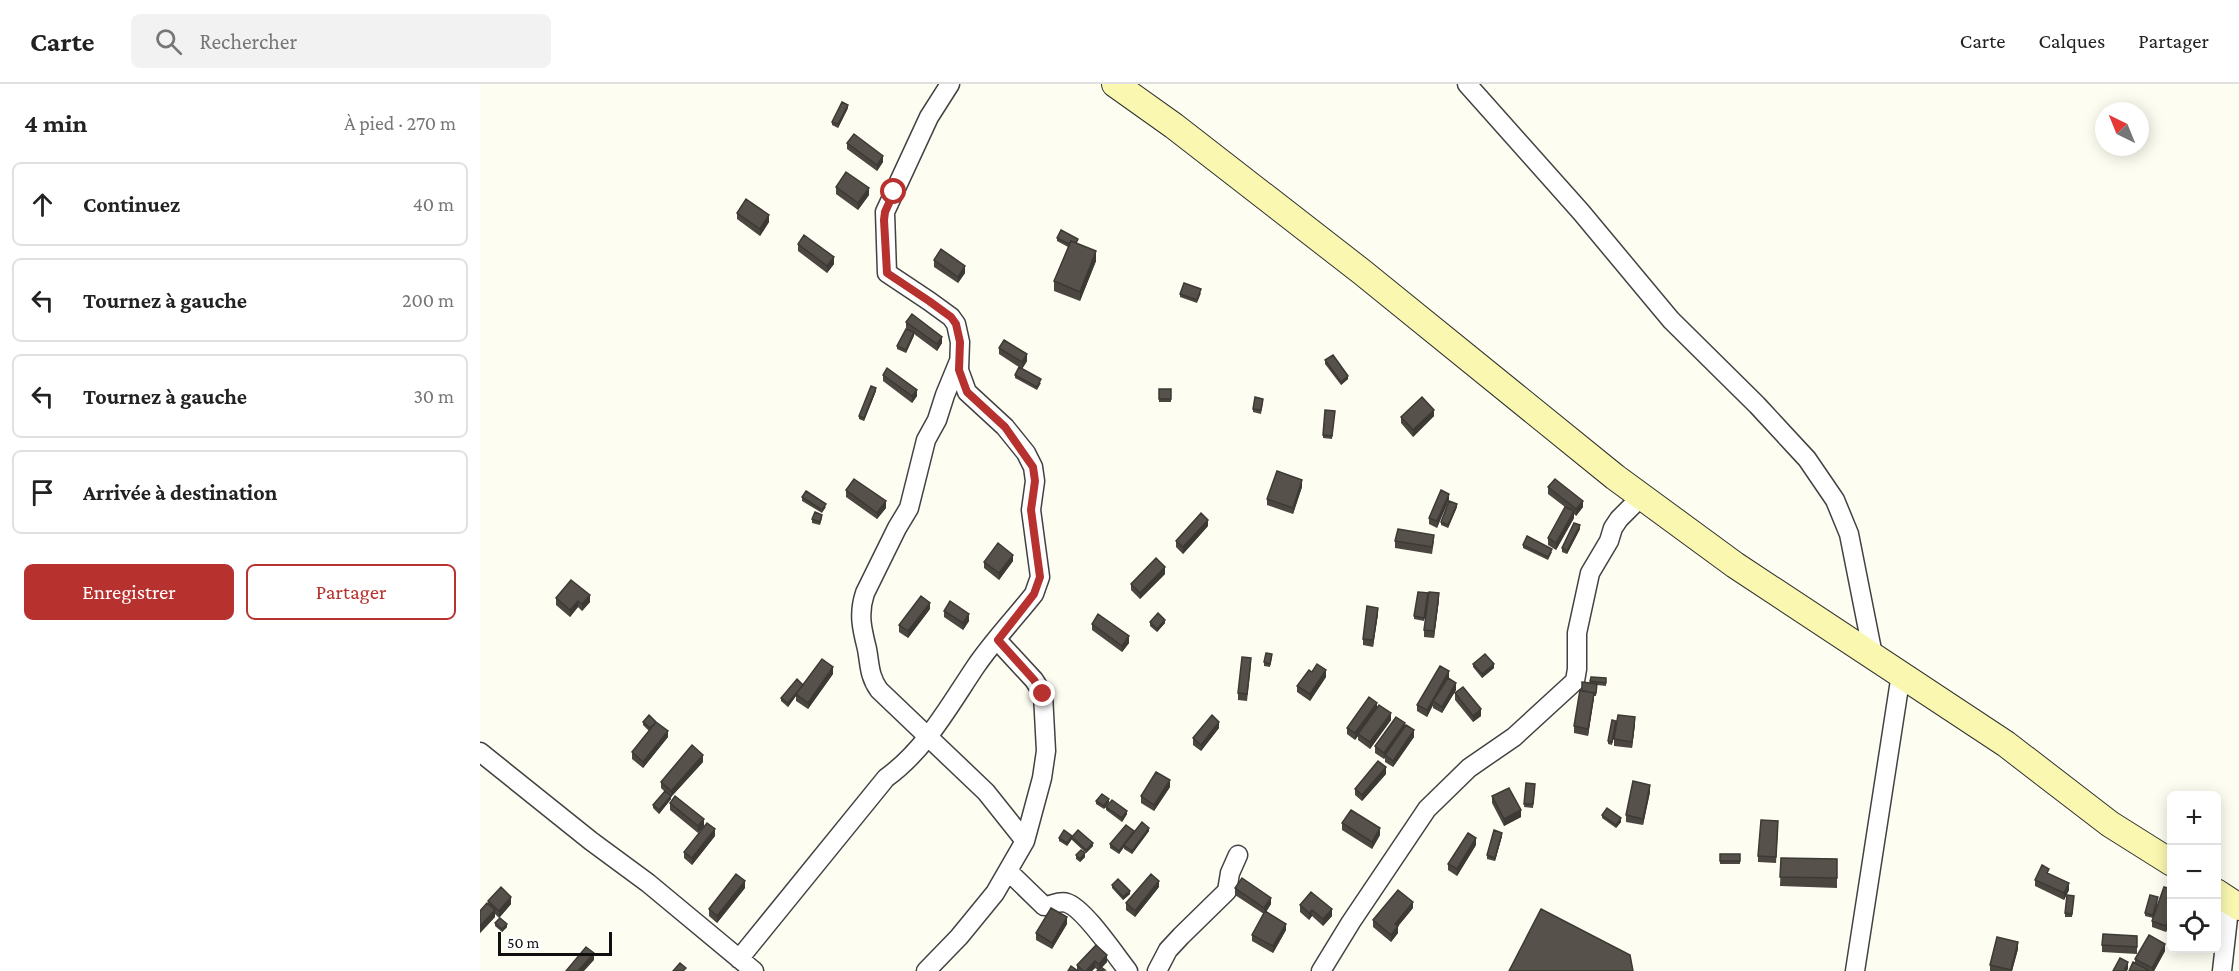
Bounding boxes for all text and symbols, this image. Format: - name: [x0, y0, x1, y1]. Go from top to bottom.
- search box: [131, 14, 551, 68]
- icon: search: [152, 25, 185, 58]
- text: Carte: [30, 26, 95, 57]
- text: Rechercher: [200, 29, 297, 54]
- text: Carte: [1960, 29, 2005, 53]
- text: Calques: [2038, 29, 2105, 53]
- text: Partager: [2138, 29, 2209, 53]
- north arrow: [2095, 102, 2149, 156]
- text: 4 min: [24, 109, 88, 138]
- text: À pied · 270 m: [344, 112, 456, 134]
- route start: [880, 178, 906, 204]
- icon: ahead: [26, 188, 59, 221]
- text: Continuez: [83, 192, 180, 217]
- text: 40 m: [413, 193, 454, 215]
- icon: left: [26, 284, 59, 317]
- text: Tournez à gauche: [83, 288, 247, 313]
- text: 200 m: [402, 289, 454, 311]
- icon: left: [26, 380, 59, 413]
- text: Tournez à gauche: [83, 384, 247, 409]
- text: 30 m: [413, 385, 454, 407]
- icon: arrive: [26, 476, 59, 509]
- text: Arrivée à destination: [83, 480, 277, 505]
- button: Enregistrer: [24, 564, 234, 620]
- button: Partager: [246, 564, 456, 620]
- route end: [1029, 680, 1055, 706]
- map controls: [2167, 791, 2221, 953]
- button: +: [2167, 791, 2221, 845]
- button: −: [2167, 845, 2221, 899]
- button: locate: [2167, 899, 2221, 953]
- scale bar: [498, 929, 612, 956]
- text: 50 m: [507, 934, 539, 951]

